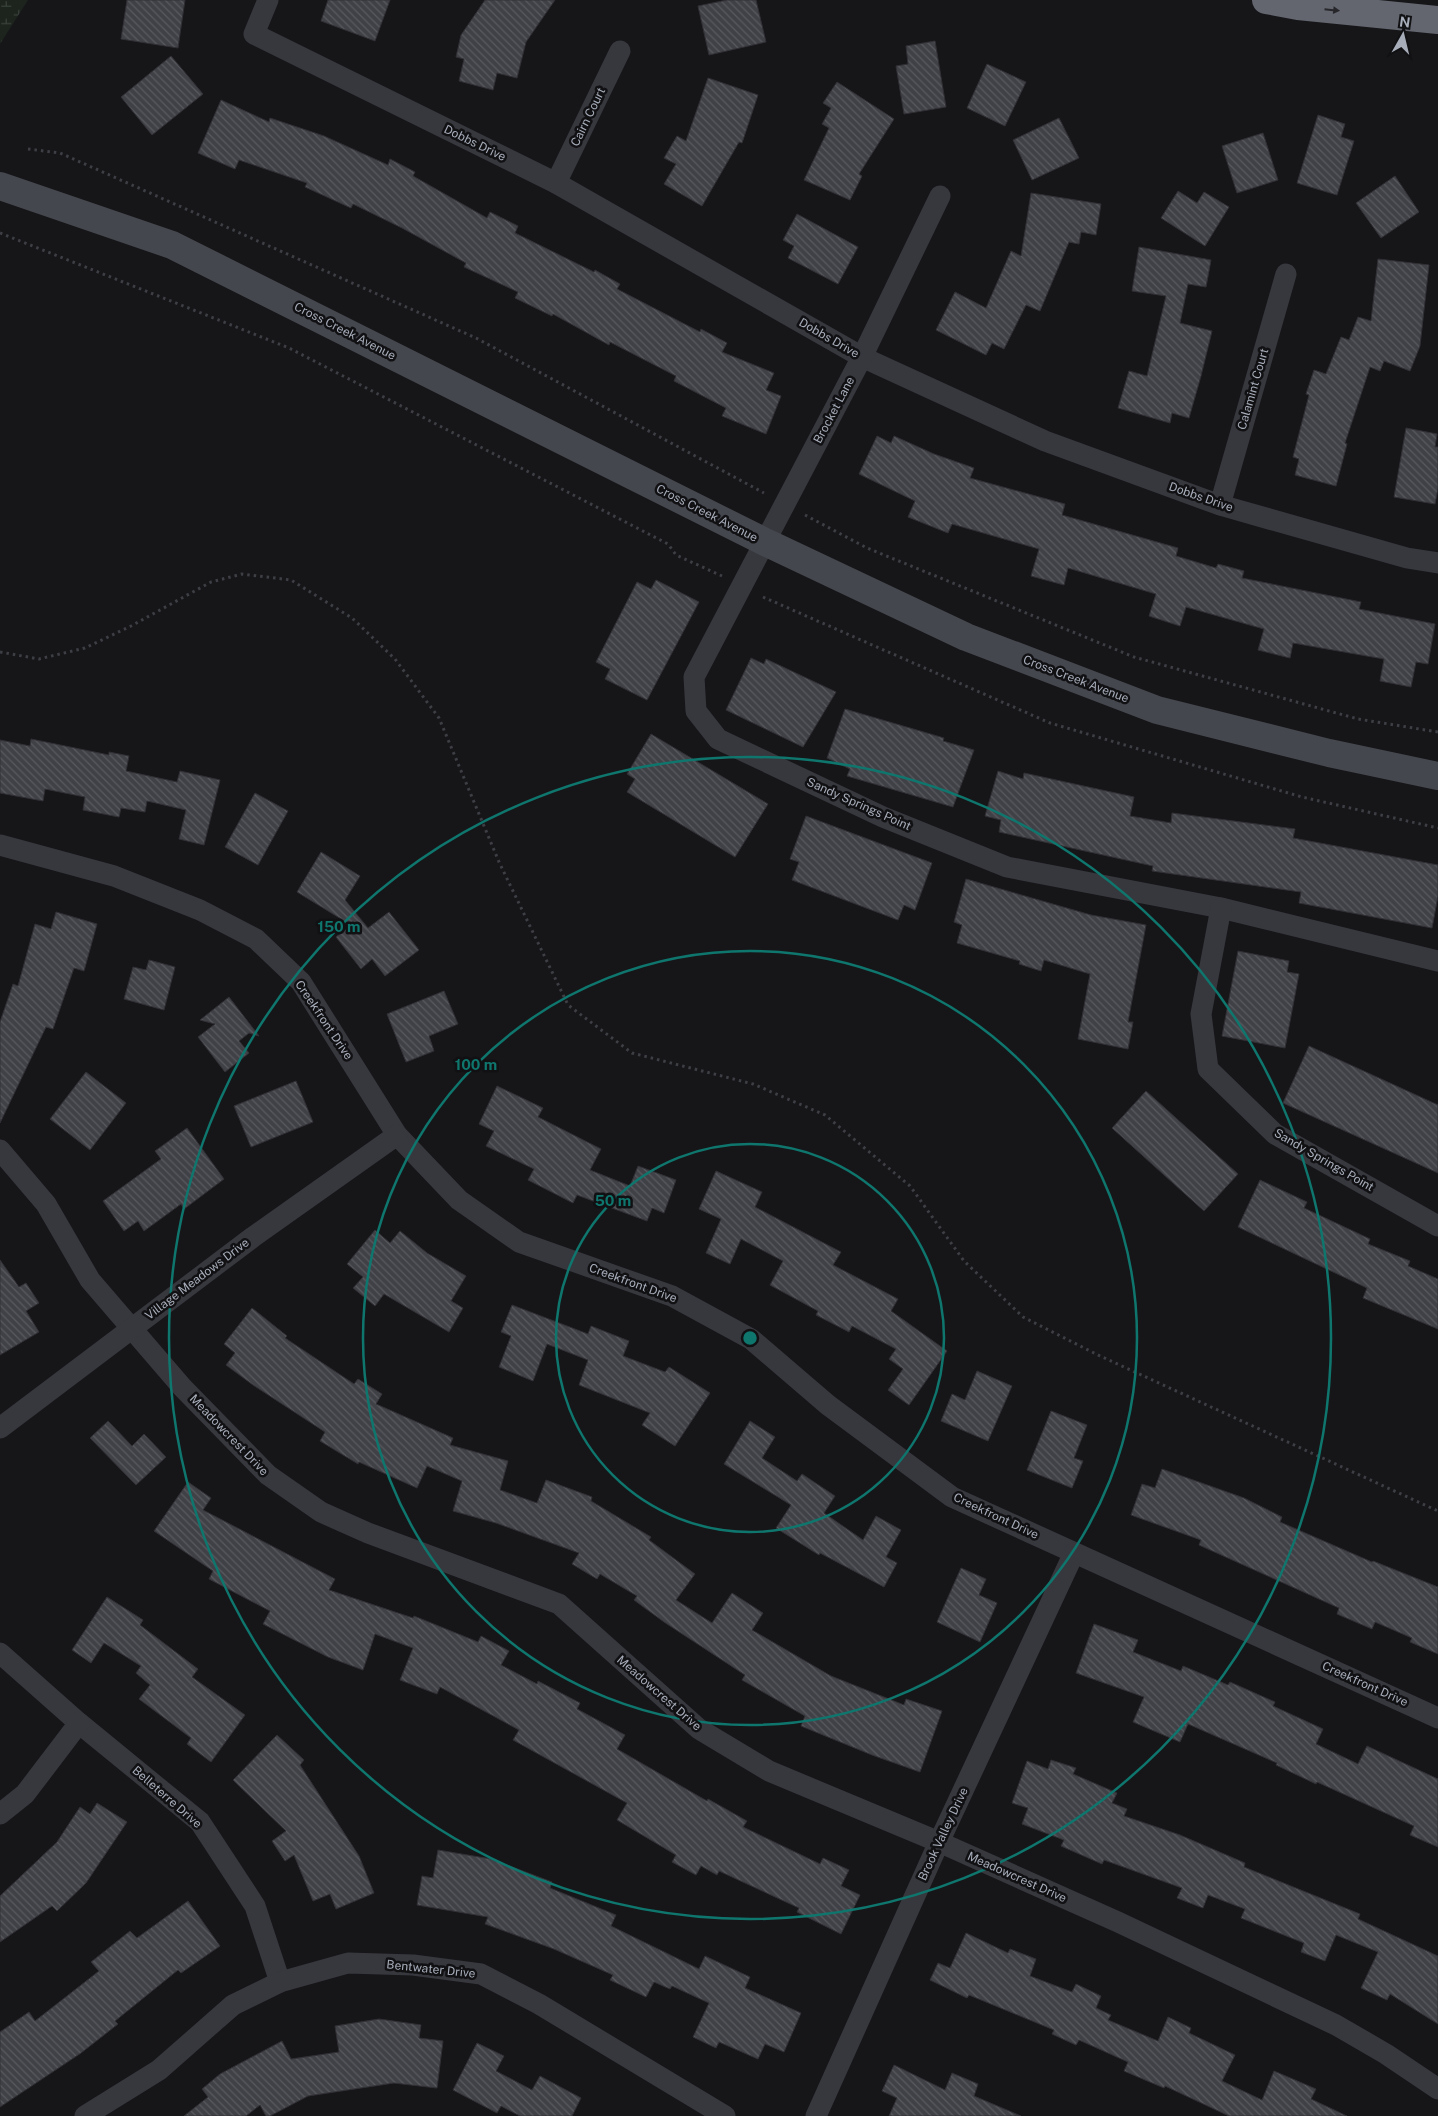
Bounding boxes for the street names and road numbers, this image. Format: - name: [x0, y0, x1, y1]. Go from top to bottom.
- street label: Cairn Court: [568, 85, 608, 149]
- street label: Dobbs Drive: [442, 122, 508, 164]
- street label: Cross Creek Avenue: [292, 299, 398, 363]
- street label: Dobbs Drive: [796, 315, 862, 361]
- street label: Calamint Court: [1235, 346, 1271, 431]
- street label: Brocket Lane: [811, 374, 858, 446]
- street label: Dobbs Drive: [1167, 479, 1235, 515]
- street label: Cross Creek Avenue: [654, 481, 760, 545]
- street label: Cross Creek Avenue: [1021, 652, 1131, 706]
- street label: Sandy Springs Point: [805, 775, 914, 833]
- street label: Creekfront Drive: [292, 978, 356, 1062]
- street label: Sandy Springs Point: [1272, 1126, 1377, 1194]
- street label: Village Meadows Drive: [142, 1235, 252, 1323]
- street label: Creekfront Drive: [587, 1261, 679, 1305]
- street label: Meadowcrest Drive: [187, 1392, 271, 1479]
- street label: Creekfront Drive: [951, 1490, 1041, 1542]
- street label: Meadowcrest Drive: [614, 1653, 704, 1734]
- street label: Creekfront Drive: [1320, 1659, 1410, 1709]
- street label: Belleterre Drive: [130, 1763, 205, 1831]
- street label: Brook Valley Drive: [915, 1785, 971, 1883]
- street label: Meadowcrest Drive: [965, 1849, 1069, 1905]
- street label: Bentwater Drive: [386, 1957, 476, 1981]

